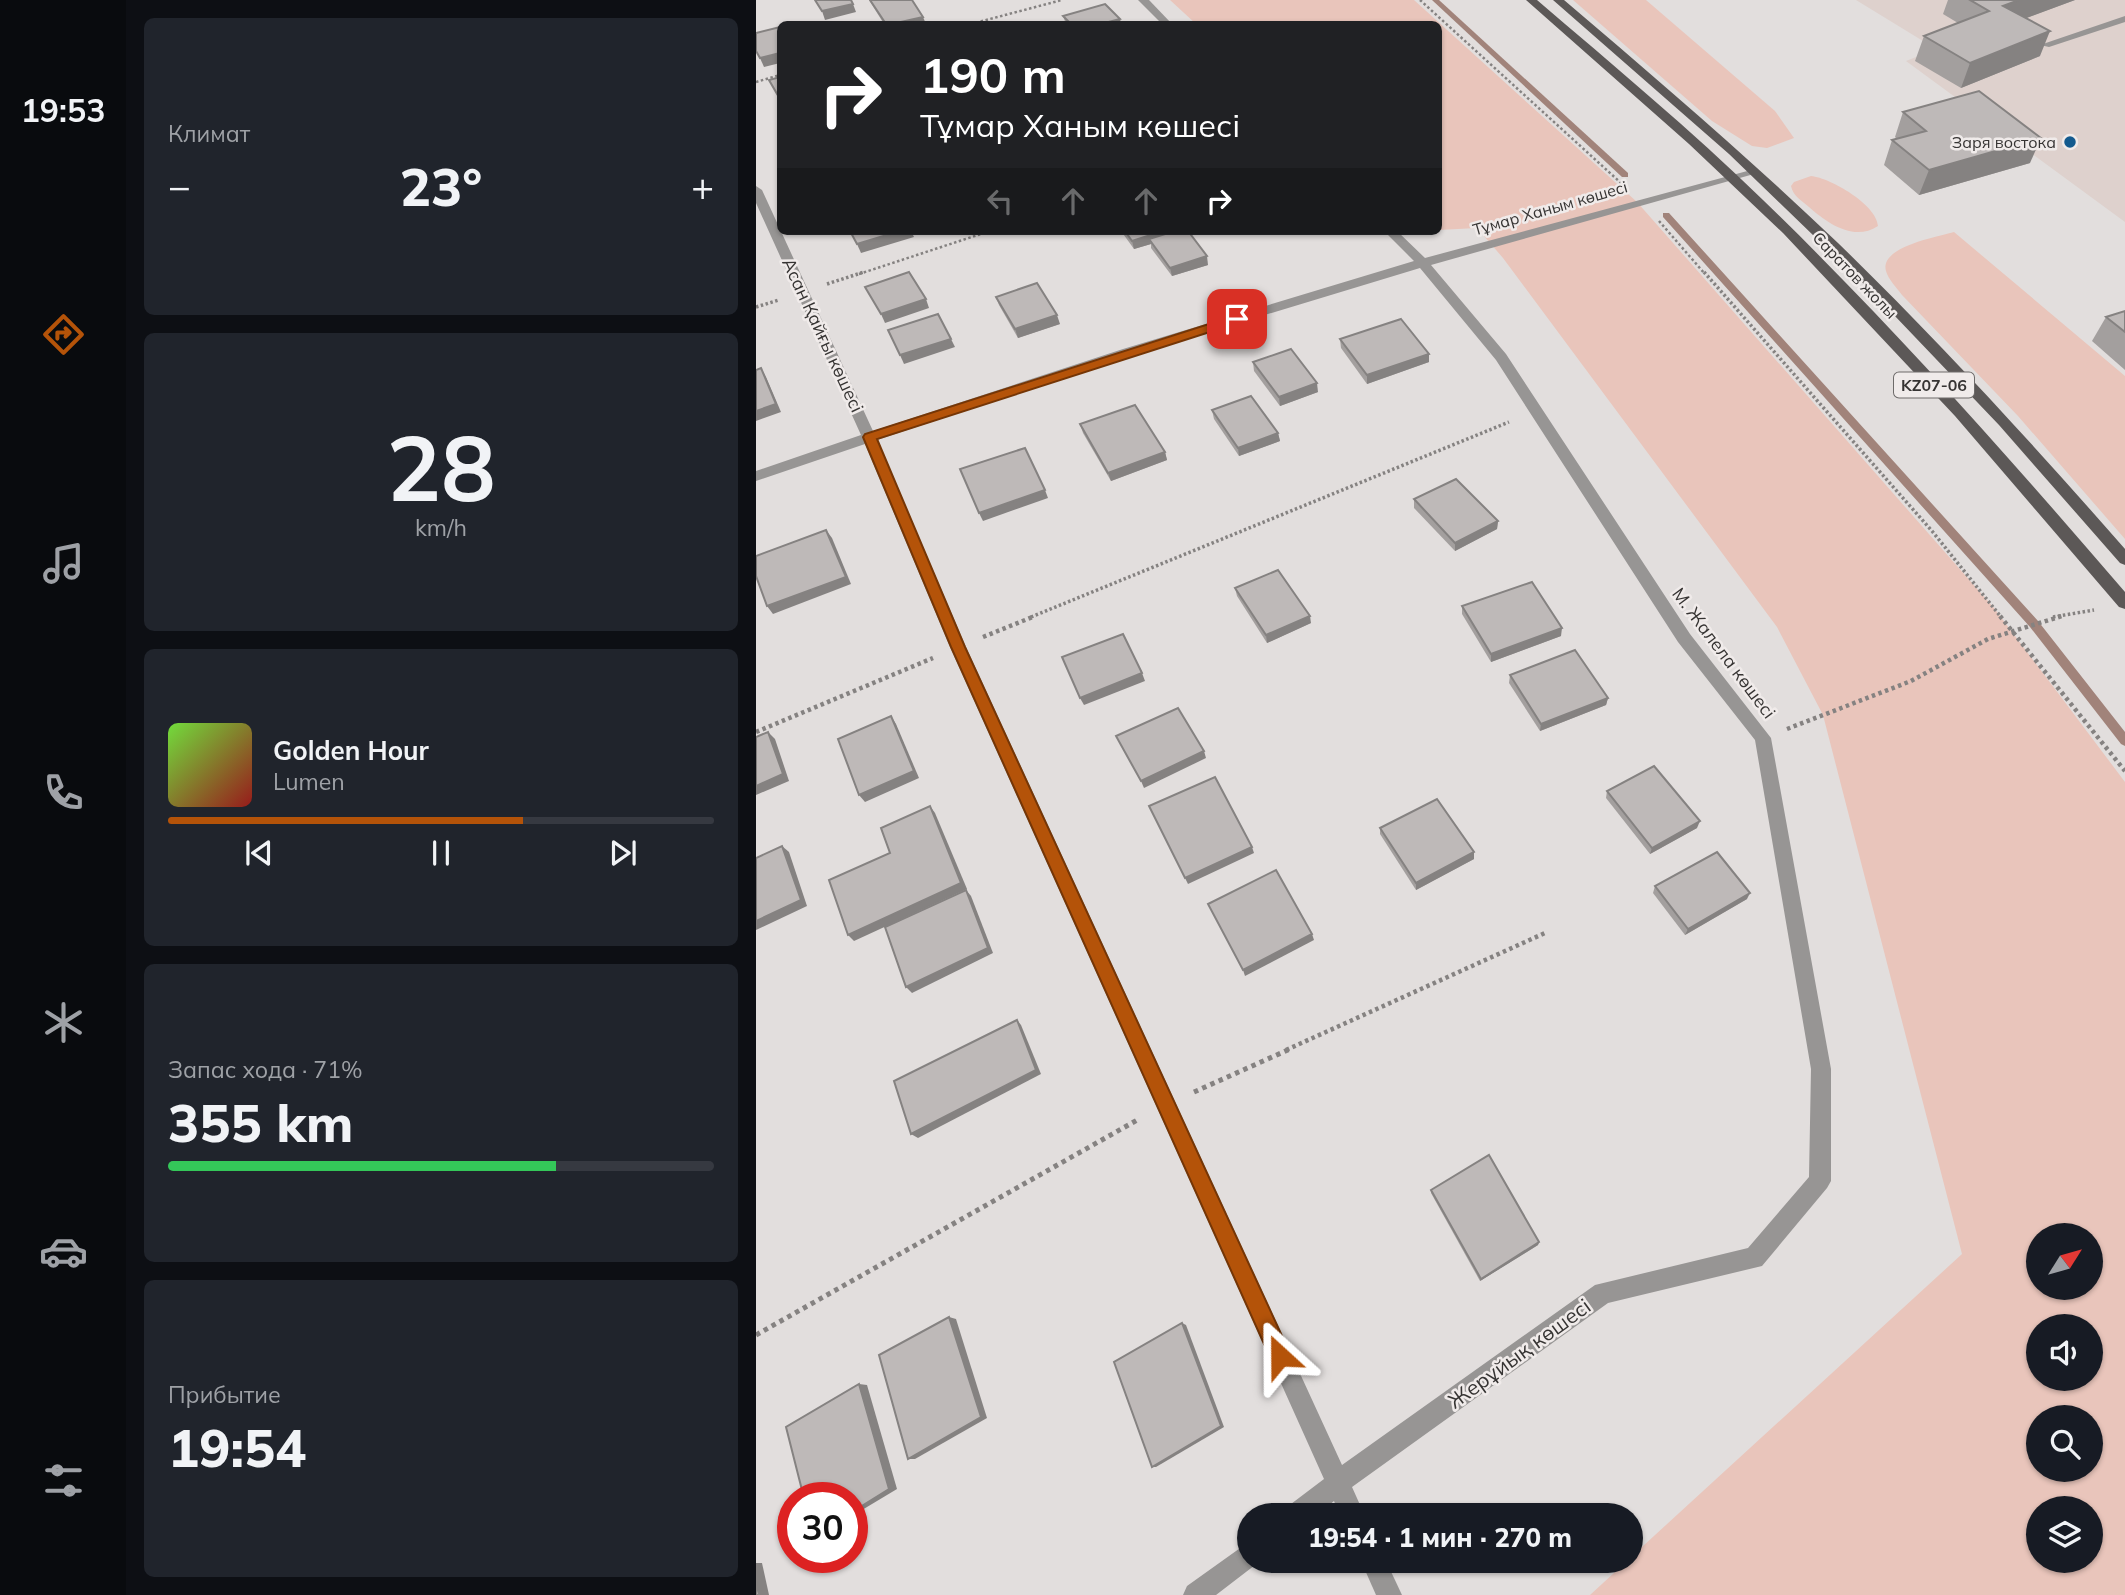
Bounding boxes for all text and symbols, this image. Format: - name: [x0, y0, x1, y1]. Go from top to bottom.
- text: 190 m: [920, 44, 1066, 105]
- icon: right: [805, 49, 896, 140]
- text: 19:53: [21, 90, 105, 130]
- text: Тұмар Ханым көшесі: [920, 105, 1240, 145]
- text: Климат: [168, 119, 250, 148]
- place label: Заря востока: [1952, 132, 2056, 152]
- marker: Заря востока: [2062, 134, 2078, 150]
- text: 23°: [400, 154, 482, 219]
- text: −: [168, 162, 191, 210]
- text: +: [691, 162, 714, 210]
- street label: Тұмар Ханым көшесі: [1470, 176, 1630, 240]
- icon: left: [981, 182, 1019, 220]
- icon: ahead: [1054, 182, 1092, 220]
- icon: ahead: [1127, 182, 1165, 220]
- icon: right: [1200, 182, 1238, 220]
- street label: Саратов жолы: [1809, 227, 1901, 323]
- street label: Асан Қайғы көшесі: [777, 254, 869, 416]
- pin: [1207, 289, 1267, 349]
- icon: arrive: [1218, 300, 1256, 338]
- icon: directions: [39, 310, 88, 359]
- road number: KZ07-06: [1894, 372, 1974, 398]
- text: 28: [386, 410, 496, 524]
- text: km/h: [415, 513, 467, 542]
- icon: music: [39, 539, 88, 588]
- street label: М. Жалела көшесі: [1667, 583, 1781, 723]
- text: Golden Hour: [273, 734, 429, 767]
- text: Lumen: [273, 767, 345, 796]
- icon: phone: [39, 768, 88, 817]
- icon: previous: [240, 834, 278, 872]
- icon: pause: [422, 834, 460, 872]
- icon: next: [604, 834, 642, 872]
- icon: climate: [39, 998, 88, 1047]
- text: Запас хода · 71%: [168, 1055, 363, 1084]
- text: 355 km: [168, 1090, 353, 1155]
- north arrow: [2026, 1223, 2104, 1300]
- map controls: [2026, 1223, 2103, 1573]
- icon: car: [39, 1227, 88, 1276]
- street label: Жерұйық көшесі: [1442, 1292, 1596, 1414]
- button: sound: [2026, 1314, 2103, 1391]
- position arrow: [1243, 1319, 1317, 1393]
- text: Прибытие: [168, 1380, 281, 1409]
- button: search: [2026, 1405, 2103, 1482]
- text: 19:54: [168, 1415, 306, 1480]
- icon: filters: [39, 1456, 88, 1505]
- speed limit sign: 30: [777, 1482, 868, 1573]
- button: layers: [2026, 1496, 2103, 1573]
- text: 19:54 · 1 мин · 270 m: [1308, 1521, 1572, 1554]

